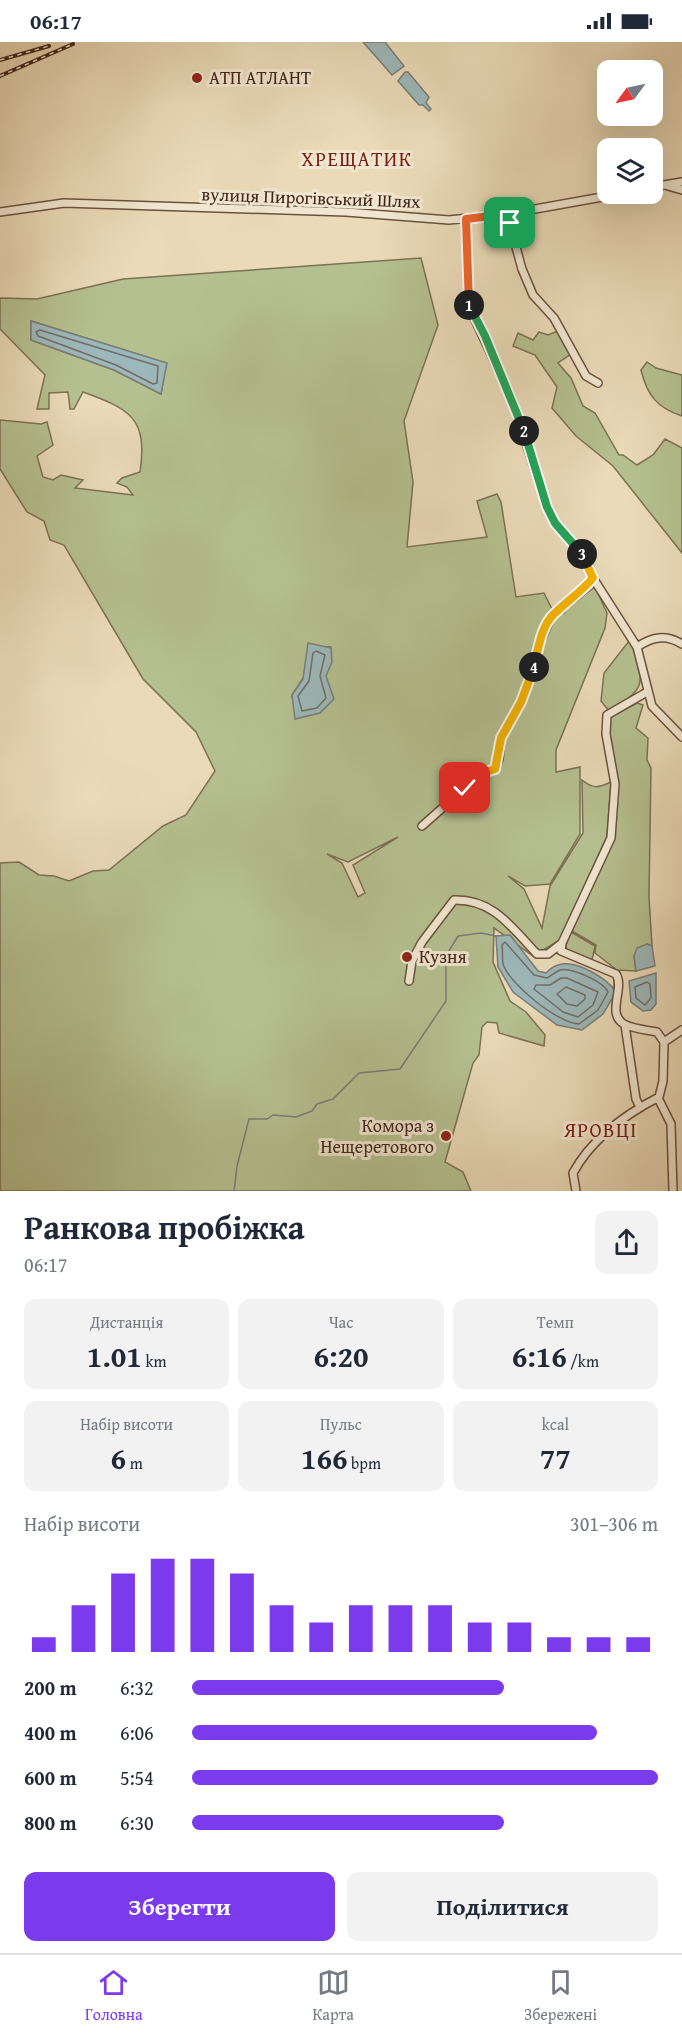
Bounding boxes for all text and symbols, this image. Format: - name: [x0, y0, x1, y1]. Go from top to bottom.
- text: 06:17: [30, 5, 82, 37]
- north arrow: [597, 60, 663, 126]
- map controls: [597, 60, 663, 204]
- place label: АТП АТЛАНТ: [209, 64, 311, 91]
- marker: АТП АТЛАНТ: [190, 71, 204, 85]
- button: layers: [597, 138, 663, 204]
- district label: ХРЕЩАТИК: [301, 144, 413, 173]
- street label: вулиця Пирогівський Шлях: [201, 180, 422, 215]
- pin: [484, 197, 535, 248]
- icon: arrive: [493, 206, 526, 239]
- pin: 1: [454, 290, 484, 320]
- text: 1: [465, 293, 473, 317]
- pin: 2: [509, 416, 539, 446]
- text: 2: [520, 419, 528, 443]
- pin: 3: [567, 539, 597, 569]
- text: 3: [578, 542, 586, 566]
- pin: 4: [519, 652, 549, 682]
- text: 4: [530, 655, 538, 679]
- pin: [439, 762, 490, 813]
- icon: check: [448, 771, 481, 804]
- place label: Кузня: [419, 943, 467, 970]
- marker: Кузня: [400, 950, 414, 964]
- place label: Комора з Нещеретового: [320, 1112, 434, 1160]
- district label: ЯРОВЦІ: [563, 1115, 638, 1144]
- marker: Комора з Нещеретового: [439, 1129, 453, 1143]
- text: Ранкова пробіжка: [24, 1203, 305, 1251]
- button: share: [595, 1211, 658, 1274]
- text: 06:17: [24, 1250, 67, 1279]
- text: Дистанція: [90, 1310, 163, 1334]
- text: Час: [329, 1310, 353, 1334]
- text: Темп: [537, 1310, 574, 1334]
- text: 1.01: [87, 1334, 142, 1378]
- text: 6:20: [313, 1334, 369, 1378]
- text: 6:16: [512, 1334, 567, 1378]
- text: km: [142, 1349, 167, 1373]
- text: /km: [567, 1349, 599, 1373]
- text: Набір висоти: [80, 1412, 173, 1436]
- text: Пульс: [320, 1412, 362, 1436]
- text: kcal: [542, 1412, 569, 1436]
- text: 6: [111, 1436, 126, 1480]
- text: 166: [301, 1436, 348, 1480]
- text: 77: [540, 1436, 571, 1480]
- text: m: [126, 1451, 143, 1475]
- text: bpm: [348, 1451, 381, 1475]
- text: Набір висоти: [24, 1509, 140, 1538]
- text: 301–306 m: [570, 1509, 658, 1538]
- text: 200 m: [24, 1673, 77, 1702]
- text: 6:32: [120, 1673, 154, 1702]
- text: 400 m: [24, 1718, 77, 1747]
- text: 6:06: [120, 1718, 154, 1747]
- text: 600 m: [24, 1763, 77, 1792]
- text: 5:54: [120, 1763, 154, 1792]
- text: 800 m: [24, 1808, 77, 1837]
- text: 6:30: [120, 1808, 154, 1837]
- button: Зберегти: [24, 1872, 335, 1941]
- button: Поділитися: [347, 1872, 658, 1941]
- tab: Головна: [85, 1966, 143, 2026]
- tab: Карта: [313, 1966, 354, 2026]
- tab: Збережені: [524, 1966, 597, 2026]

